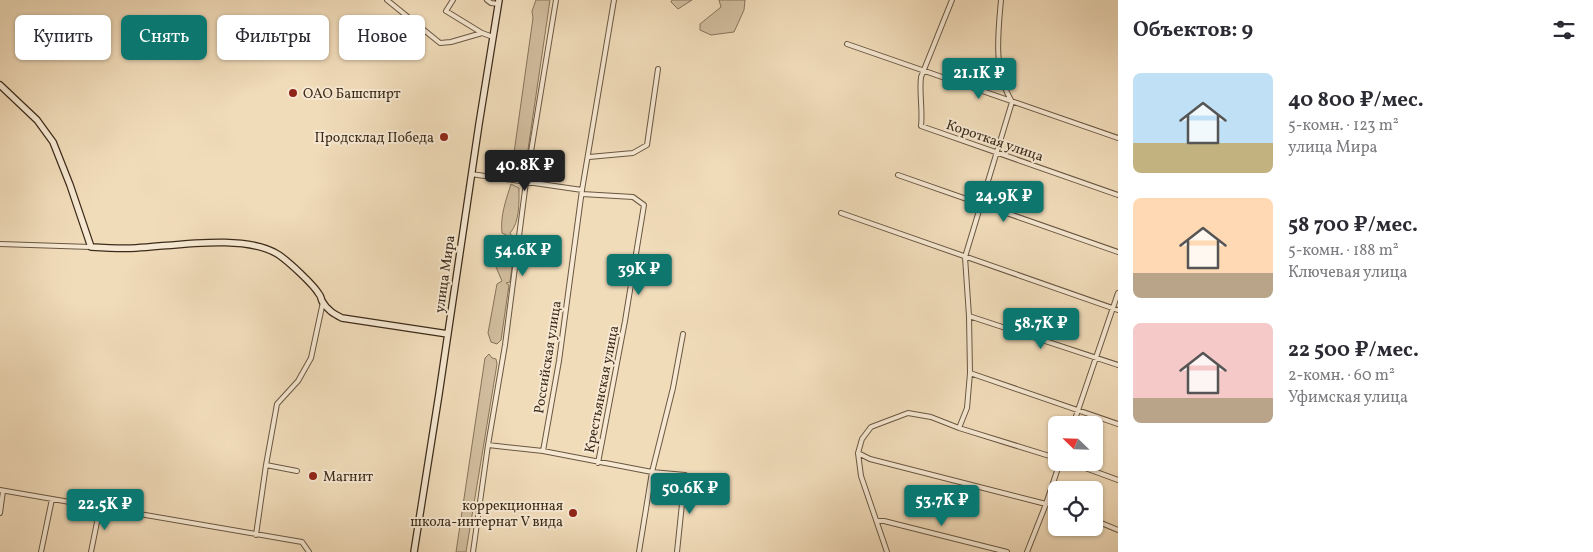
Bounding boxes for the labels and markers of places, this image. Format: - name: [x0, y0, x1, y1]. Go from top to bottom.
- pin: 21.1K ₽: [933, 58, 1025, 100]
- place label: ОАО Башспирт: [303, 85, 401, 104]
- marker: ОАО Башспирт: [287, 87, 299, 99]
- place label: Продсклад Победа: [314, 129, 434, 148]
- marker: Продсклад Победа: [438, 131, 450, 143]
- pin: 40.8K ₽: [479, 150, 571, 192]
- pin: 24.9K ₽: [958, 180, 1050, 223]
- pin: 54.6K ₽: [477, 234, 569, 277]
- pin: 39K ₽: [604, 254, 674, 296]
- pin: 58.7K ₽: [995, 308, 1087, 350]
- place label: Магнит: [323, 468, 373, 487]
- marker: Магнит: [307, 470, 319, 482]
- pin: 50.6K ₽: [644, 472, 736, 515]
- pin: 53.7K ₽: [896, 484, 988, 527]
- pin: 22.5K ₽: [59, 488, 151, 531]
- place label: коррекционная школа-интернат V вида: [410, 497, 563, 532]
- marker: коррекционная школа-интернат V вида: [567, 507, 579, 519]

